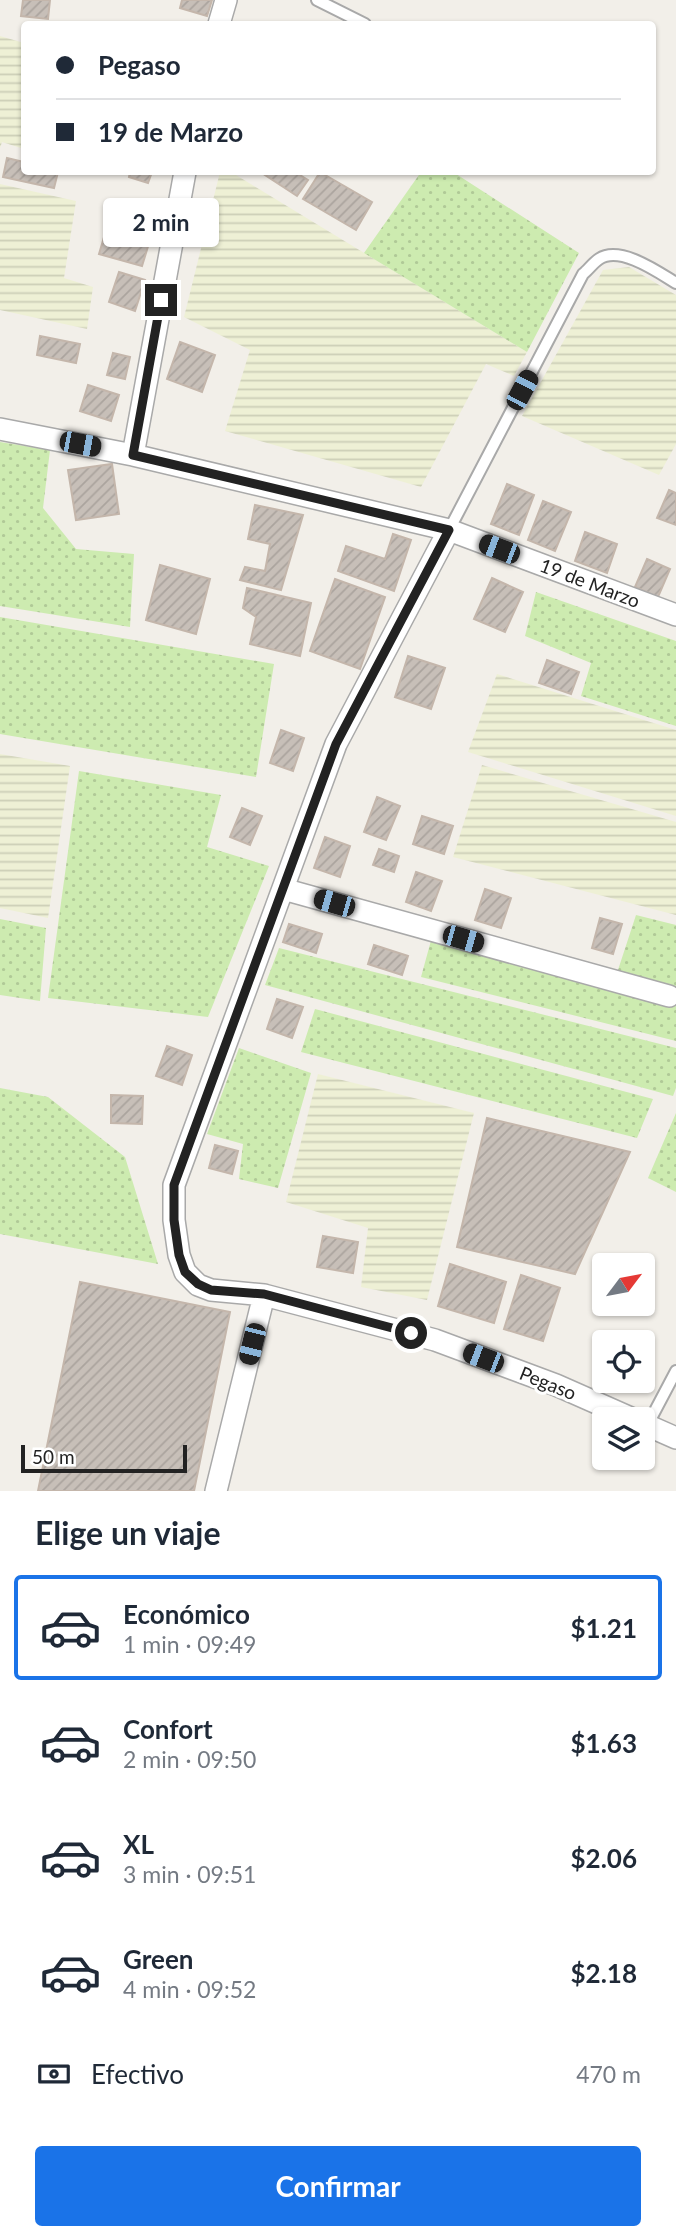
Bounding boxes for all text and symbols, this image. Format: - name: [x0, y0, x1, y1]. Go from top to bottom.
- text: Pegaso: [98, 49, 181, 81]
- text: 19 de Marzo: [98, 116, 243, 148]
- callout: 2 min: [103, 198, 219, 247]
- text: 2 min: [132, 208, 190, 236]
- route end: [145, 284, 177, 316]
- car: [503, 367, 542, 413]
- car: [58, 430, 103, 458]
- car: [476, 532, 523, 566]
- street label: 19 de Marzo: [537, 553, 643, 612]
- car: [311, 887, 358, 919]
- car: [440, 923, 487, 955]
- north arrow: [592, 1253, 654, 1316]
- map controls: [592, 1253, 655, 1470]
- route start: [395, 1317, 427, 1349]
- car: [237, 1321, 268, 1367]
- button: locate: [592, 1330, 655, 1393]
- car: [460, 1341, 507, 1375]
- street label: Pegaso: [516, 1361, 580, 1404]
- button: layers: [592, 1407, 655, 1470]
- scale bar: [21, 1442, 187, 1474]
- text: 50 m: [32, 1445, 75, 1468]
- text: Elige un viaje: [35, 1513, 220, 1552]
- icon: car: [39, 1596, 102, 1659]
- text: Económico: [123, 1598, 250, 1630]
- text: $1.21: [571, 1612, 637, 1644]
- text: 1 min · 09:49: [123, 1630, 256, 1658]
- icon: car: [39, 1711, 102, 1774]
- text: Confort: [123, 1713, 213, 1745]
- text: $1.63: [571, 1727, 637, 1759]
- text: 2 min · 09:50: [123, 1745, 256, 1773]
- icon: car: [39, 1826, 102, 1889]
- text: XL: [123, 1828, 154, 1860]
- text: $2.06: [571, 1842, 637, 1874]
- text: 3 min · 09:51: [123, 1860, 256, 1888]
- icon: car: [39, 1941, 102, 2004]
- text: Green: [123, 1943, 193, 1975]
- text: $2.18: [571, 1957, 637, 1989]
- text: 4 min · 09:52: [123, 1975, 256, 2003]
- icon: cash: [35, 2055, 73, 2093]
- text: Efectivo: [91, 2058, 184, 2090]
- text: 470 m: [576, 2060, 641, 2088]
- button: Confirmar: [35, 2146, 641, 2226]

